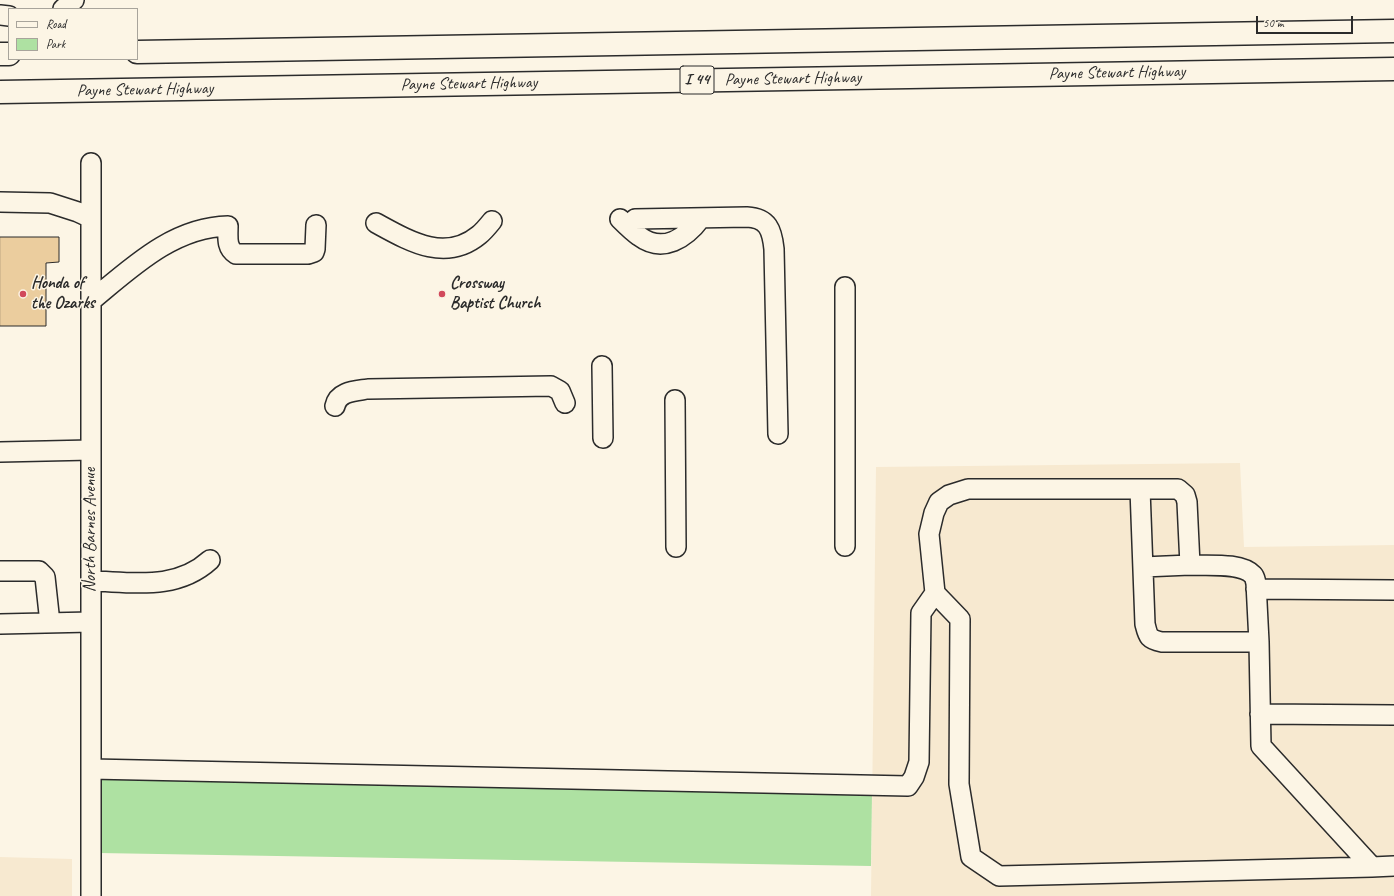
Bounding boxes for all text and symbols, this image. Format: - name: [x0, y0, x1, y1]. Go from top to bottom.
- legend: [8, 8, 138, 60]
- scale bar: [1258, 8, 1355, 34]
- text: 50 m: [1263, 15, 1283, 31]
- text: Road: [46, 16, 66, 32]
- text: Park: [46, 36, 65, 52]
- street label: Payne Stewart Highway: [1048, 62, 1186, 84]
- road number: I 44: [680, 66, 714, 94]
- street label: Payne Stewart Highway: [724, 68, 862, 90]
- street label: Payne Stewart Highway: [400, 73, 538, 95]
- street label: Payne Stewart Highway: [76, 79, 214, 101]
- place label: Honda of the Ozarks: [31, 274, 95, 314]
- place label: Crossway Baptist Church: [450, 274, 541, 314]
- marker: Honda of the Ozarks: [18, 289, 28, 299]
- marker: Crossway Baptist Church: [437, 289, 447, 299]
- street label: North Barnes Avenue: [81, 468, 101, 592]

